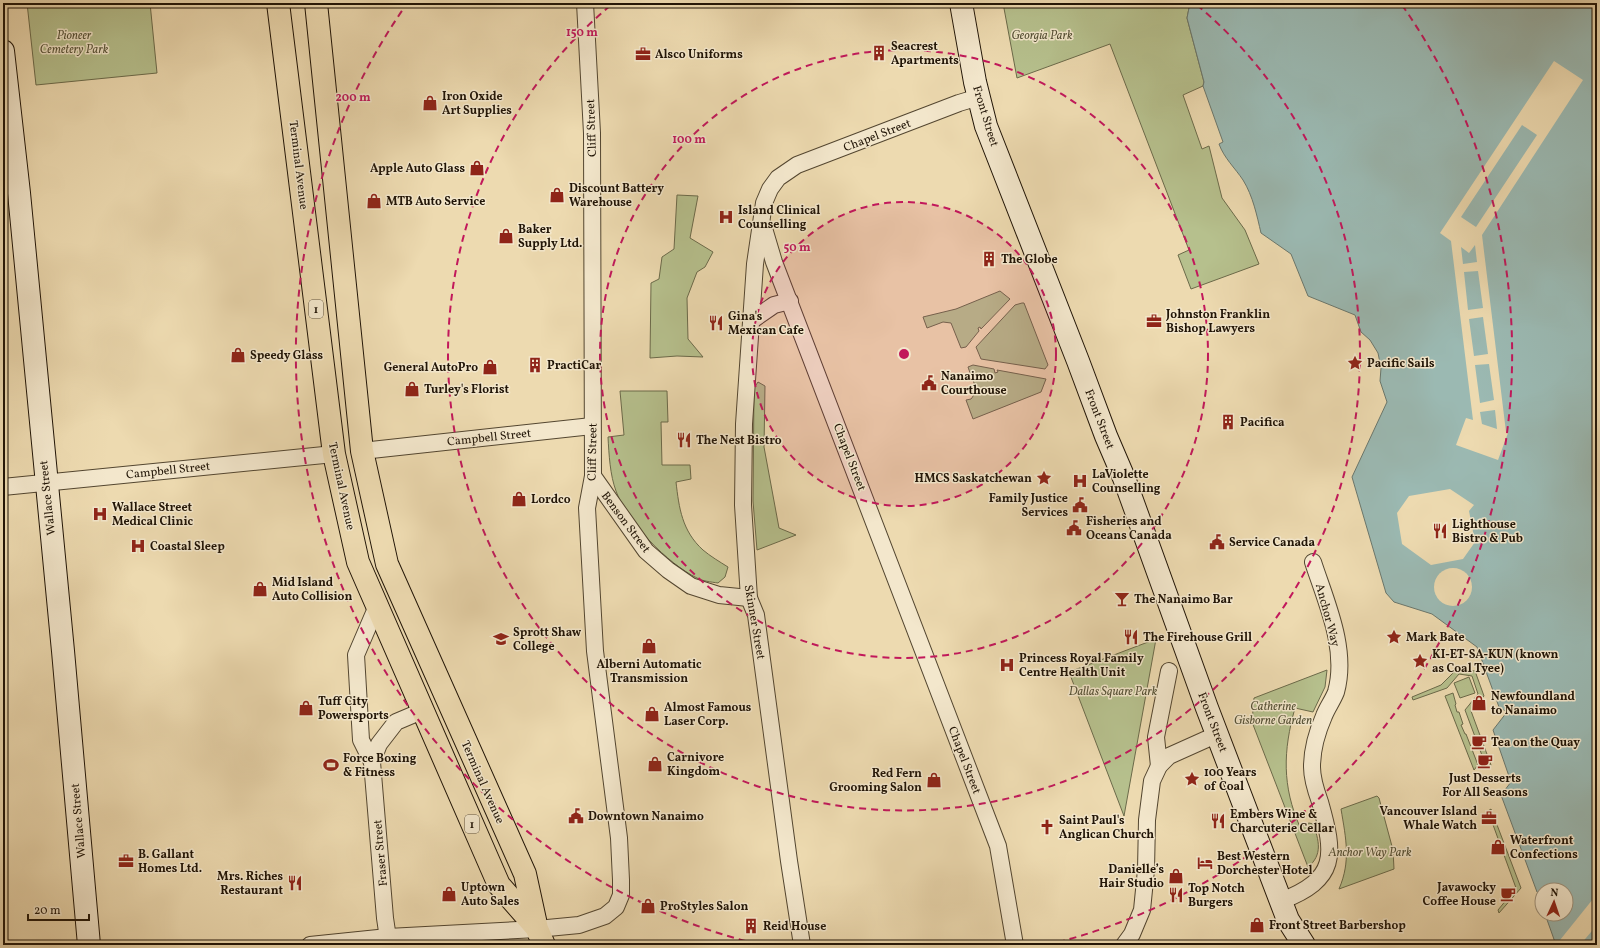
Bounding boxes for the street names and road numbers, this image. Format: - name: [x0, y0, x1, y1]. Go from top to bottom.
- street label: Front Street: [968, 84, 1002, 149]
- street label: Cliff Street: [583, 99, 601, 157]
- street label: Chapel Street: [841, 116, 913, 156]
- street label: Terminal Avenue: [285, 120, 311, 211]
- road number: 1: [309, 300, 323, 318]
- street label: Front Street: [1080, 387, 1118, 452]
- street label: Chapel Street: [829, 421, 869, 493]
- street label: Cliff Street: [584, 423, 602, 481]
- street label: Campbell Street: [446, 426, 532, 450]
- street label: Terminal Avenue: [324, 441, 358, 532]
- street label: Campbell Street: [125, 459, 211, 483]
- street label: Wallace Street: [36, 460, 60, 536]
- street label: Benson Street: [597, 489, 654, 557]
- street label: Anchor Way: [1311, 582, 1343, 649]
- street label: Skinner Street: [740, 584, 768, 661]
- street label: Front Street: [1193, 690, 1231, 755]
- street label: Chapel Street: [944, 724, 984, 796]
- street label: Terminal Avenue: [457, 738, 508, 827]
- street label: Wallace Street: [68, 783, 90, 859]
- road number: 1: [465, 815, 479, 833]
- street label: Fraser Street: [370, 819, 392, 887]

